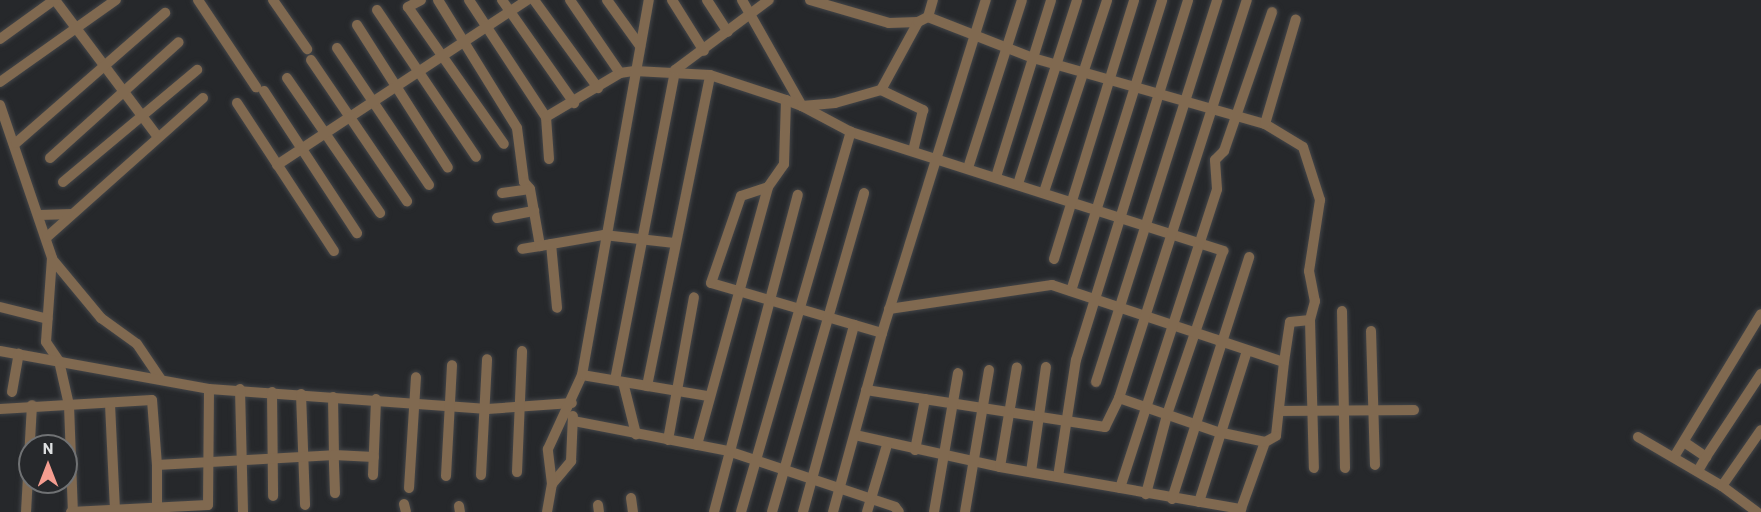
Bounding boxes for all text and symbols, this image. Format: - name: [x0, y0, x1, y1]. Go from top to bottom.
- north arrow: [18, 434, 78, 494]
- text: N: [43, 438, 53, 457]

